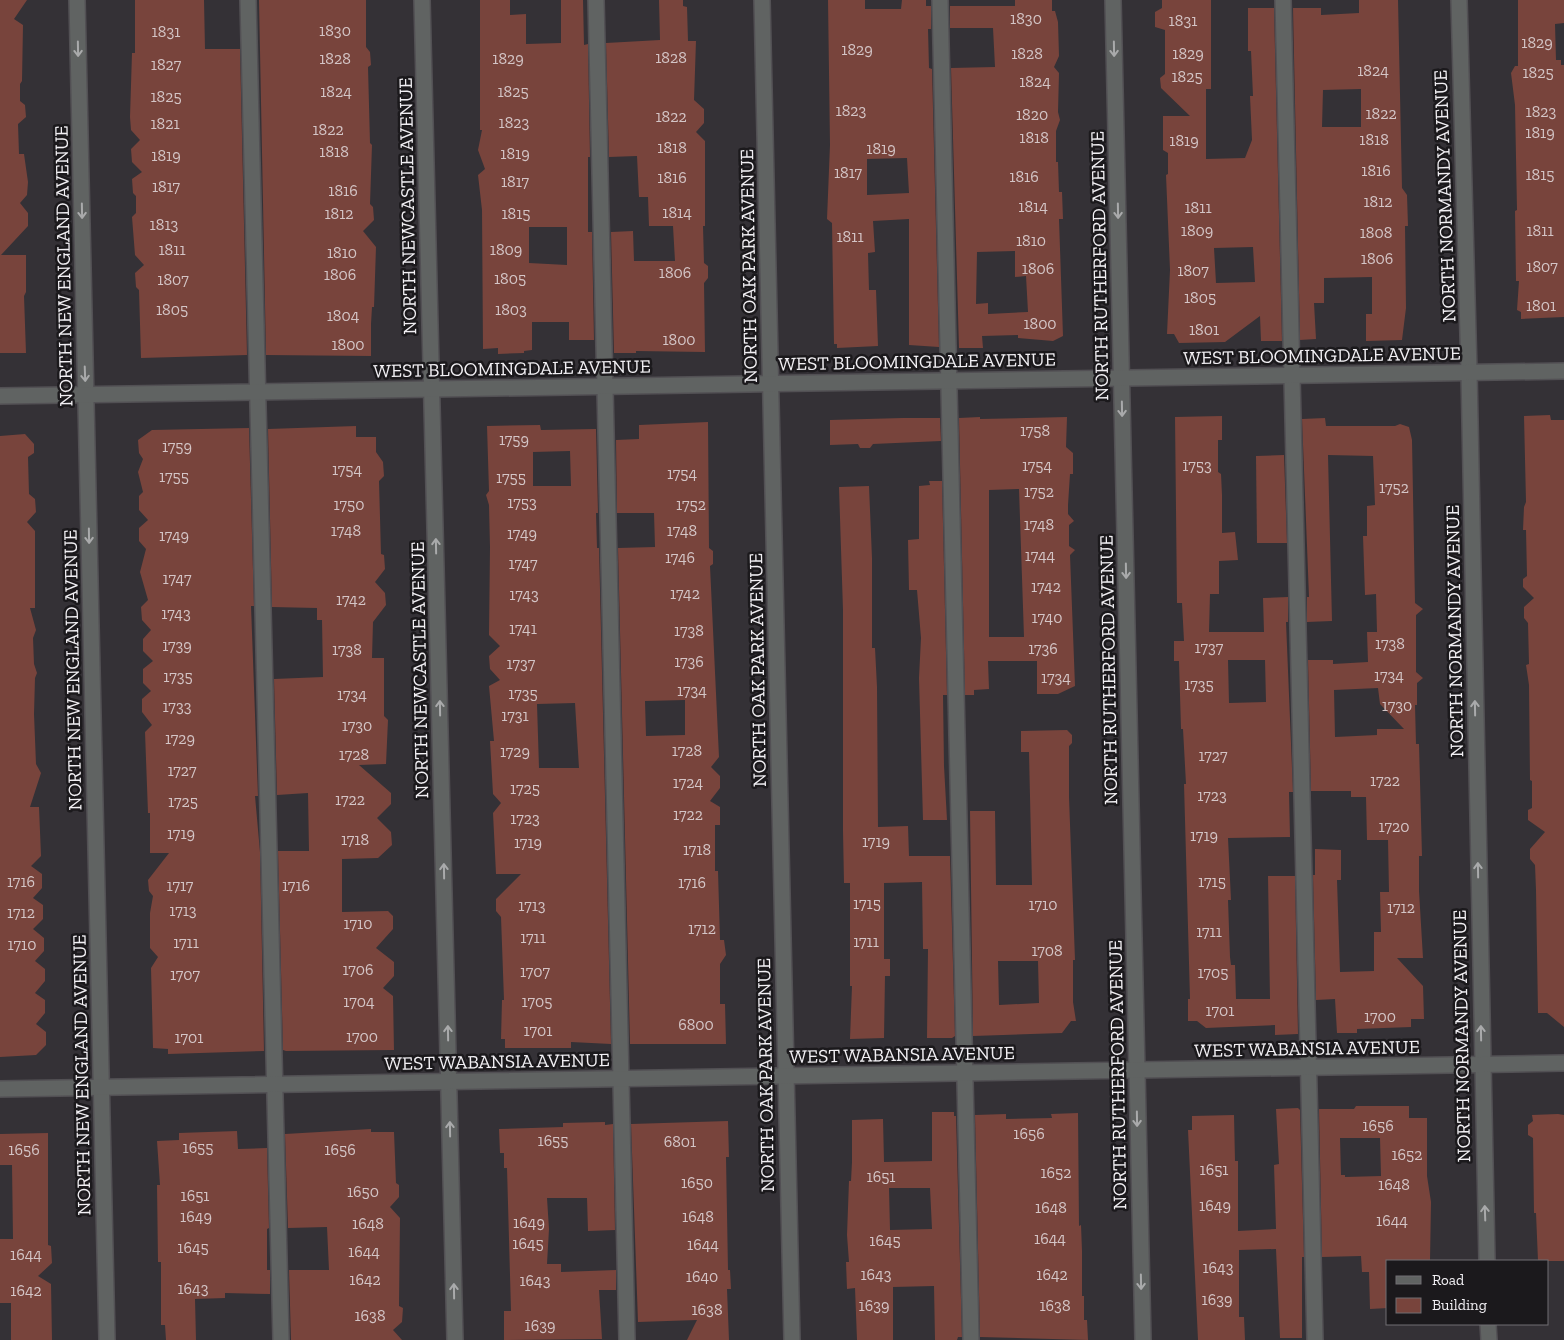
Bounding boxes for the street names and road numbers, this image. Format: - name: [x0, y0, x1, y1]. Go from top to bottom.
- street label: NORTH NORMANDY AVENUE: [1429, 69, 1460, 323]
- street label: NORTH NEWCASTLE AVENUE: [394, 77, 421, 335]
- street label: NORTH NEW ENGLAND AVENUE: [50, 125, 77, 407]
- street label: NORTH RUTHERFORD AVENUE: [1086, 131, 1113, 401]
- street label: NORTH OAK PARK AVENUE: [735, 149, 762, 383]
- street label: WEST BLOOMINGDALE AVENUE: [1183, 342, 1461, 369]
- street label: WEST BLOOMINGDALE AVENUE: [778, 348, 1056, 375]
- street label: WEST BLOOMINGDALE AVENUE: [373, 355, 651, 382]
- street label: NORTH NORMANDY AVENUE: [1441, 505, 1468, 757]
- street label: NORTH NEW ENGLAND AVENUE: [59, 529, 86, 811]
- street label: NORTH RUTHERFORD AVENUE: [1095, 535, 1122, 805]
- street label: NORTH NEWCASTLE AVENUE: [406, 541, 433, 799]
- street label: NORTH OAK PARK AVENUE: [744, 553, 771, 787]
- street label: NORTH NORMANDY AVENUE: [1448, 910, 1475, 1162]
- street label: NORTH NEW ENGLAND AVENUE: [68, 934, 95, 1216]
- street label: NORTH RUTHERFORD AVENUE: [1104, 940, 1131, 1210]
- street label: NORTH OAK PARK AVENUE: [752, 958, 779, 1192]
- street label: WEST WABANSIA AVENUE: [1194, 1035, 1420, 1062]
- street label: WEST WABANSIA AVENUE: [789, 1041, 1015, 1068]
- street label: WEST WABANSIA AVENUE: [384, 1048, 610, 1075]

